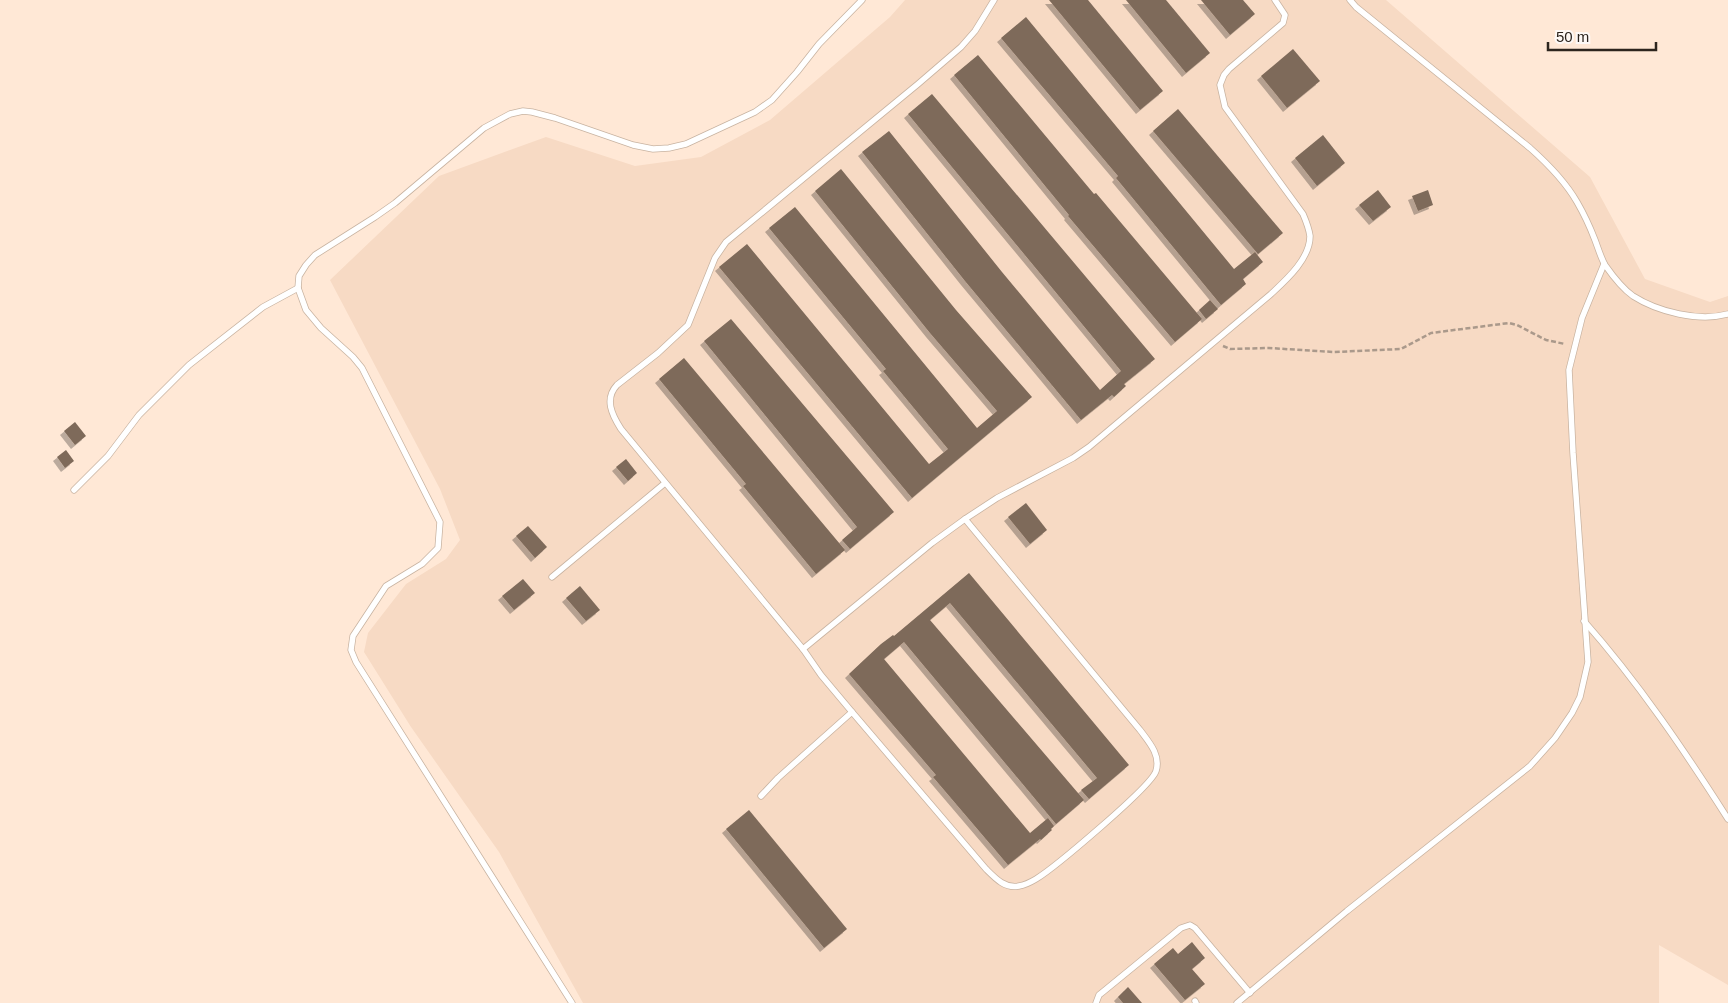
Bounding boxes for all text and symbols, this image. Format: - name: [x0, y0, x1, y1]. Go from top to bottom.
- scale bar: [1548, 20, 1656, 52]
- text: 50 m: [1556, 28, 1589, 45]

